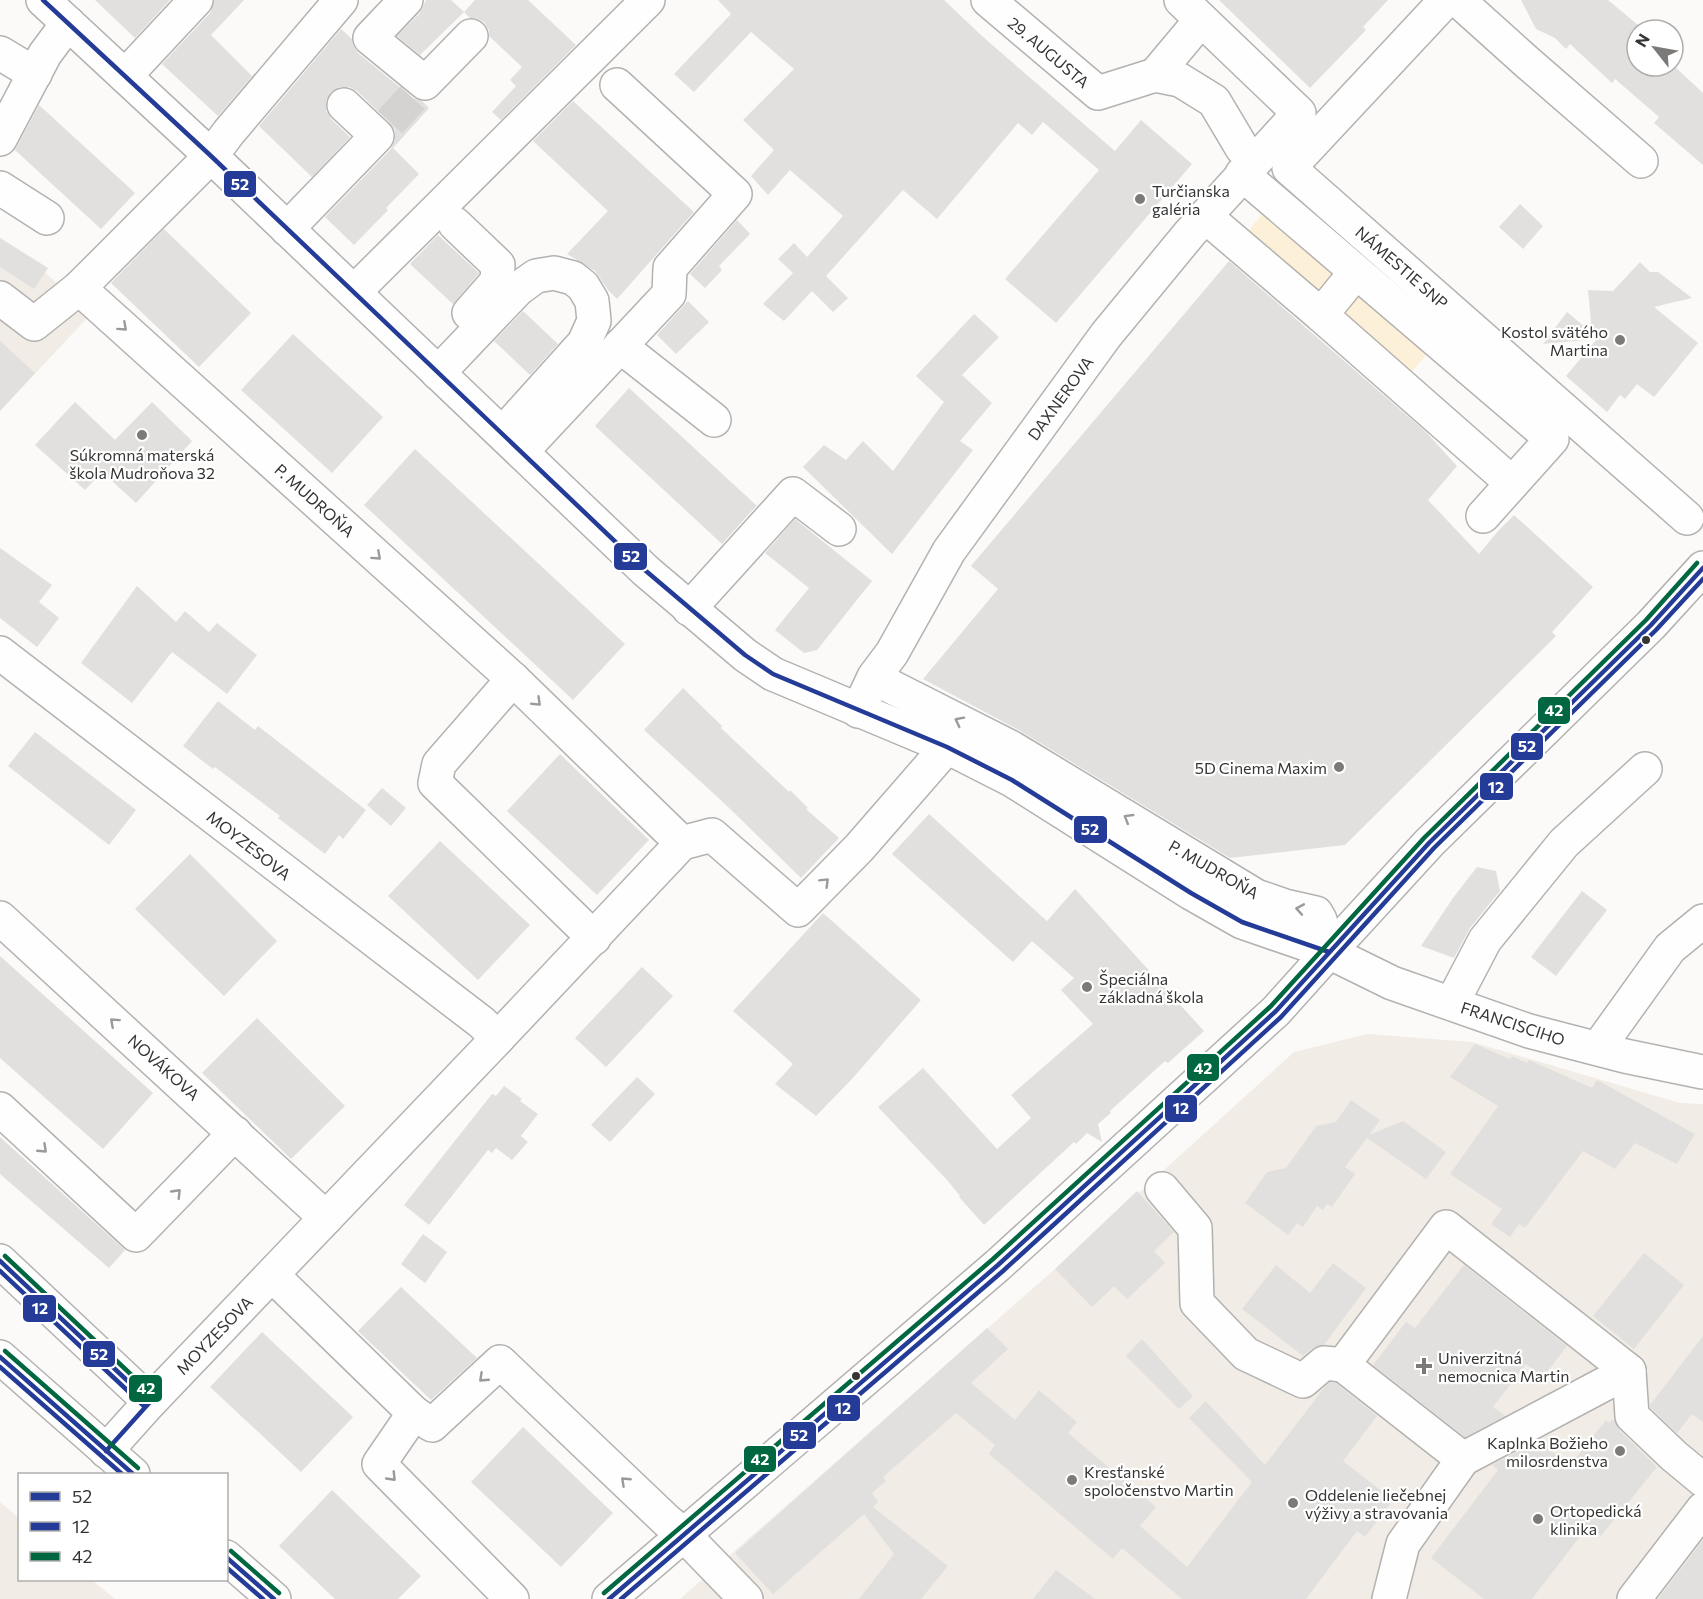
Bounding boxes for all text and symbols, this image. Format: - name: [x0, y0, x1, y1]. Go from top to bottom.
- street label: 29. AUGUSTA: [1005, 13, 1093, 91]
- north arrow: [1625, 18, 1685, 78]
- text: N: [1630, 30, 1653, 50]
- line badge: 52: [223, 170, 257, 198]
- text: 52: [231, 174, 249, 193]
- place label: Turčianska galéria: [1152, 181, 1230, 218]
- marker: Turčianska galéria: [1133, 192, 1147, 206]
- street label: NÁMESTIE SNP: [1352, 222, 1452, 312]
- one-way arrow: [116, 320, 127, 331]
- place label: Kostol svätého Martina: [1501, 322, 1608, 359]
- marker: Kostol svätého Martina: [1613, 333, 1627, 347]
- street label: DAXNEROVA: [1023, 352, 1097, 444]
- marker: Súkromná materská škola Mudroňova 32: [135, 428, 149, 442]
- place label: Súkromná materská škola Mudroňova 32: [69, 445, 215, 482]
- street label: P. MUDROŇA: [271, 459, 359, 541]
- line badge: 52: [613, 542, 648, 571]
- text: 52: [622, 546, 640, 565]
- one-way arrow: [370, 549, 381, 560]
- unlabelled marker: [1640, 634, 1652, 646]
- one-way arrow: [529, 694, 540, 705]
- line badge: 42: [1537, 696, 1571, 725]
- text: 42: [1545, 700, 1563, 719]
- one-way arrow: [955, 717, 966, 729]
- line badge: 52: [1510, 732, 1544, 761]
- text: 52: [1518, 736, 1536, 755]
- place label: 5D Cinema Maxim: [1195, 758, 1327, 777]
- marker: 5D Cinema Maxim: [1332, 760, 1346, 774]
- line badge: 12: [1479, 772, 1514, 801]
- text: 12: [1488, 777, 1504, 796]
- street label: MOYZESOVA: [203, 806, 295, 884]
- one-way arrow: [1124, 814, 1134, 826]
- line badge: 52: [1073, 815, 1108, 844]
- text: 52: [1081, 819, 1099, 838]
- street label: P. MUDROŇA: [1166, 836, 1262, 902]
- one-way arrow: [818, 879, 829, 890]
- one-way arrow: [1295, 903, 1305, 916]
- place label: Špeciálna základná škola: [1099, 969, 1204, 1006]
- marker: Špeciálna základná škola: [1080, 980, 1094, 994]
- street label: FRANCISCIHO: [1459, 997, 1567, 1049]
- one-way arrow: [110, 1018, 121, 1029]
- street label: NOVÁKOVA: [124, 1030, 204, 1104]
- line badge: 42: [1186, 1053, 1220, 1082]
- text: 42: [1194, 1058, 1212, 1077]
- line badge: 12: [1164, 1094, 1198, 1123]
- text: 12: [1173, 1098, 1189, 1117]
- one-way arrow: [36, 1142, 47, 1153]
- one-way arrow: [169, 1190, 180, 1201]
- street label: MOYZESOVA: [172, 1292, 256, 1378]
- line badge: 12: [22, 1294, 57, 1323]
- text: 12: [32, 1298, 48, 1317]
- line badge: 52: [82, 1340, 116, 1368]
- text: 52: [90, 1344, 108, 1363]
- place label: Univerzitná nemocnica Martin: [1438, 1348, 1569, 1385]
- marker: Univerzitná nemocnica Martin: [1415, 1357, 1433, 1375]
- unlabelled marker: [850, 1370, 862, 1382]
- one-way arrow: [479, 1371, 490, 1382]
- line badge: 42: [128, 1374, 163, 1403]
- text: 42: [137, 1378, 155, 1397]
- line badge: 12: [826, 1394, 861, 1422]
- text: 12: [835, 1398, 851, 1417]
- line badge: 52: [782, 1421, 817, 1450]
- text: 52: [790, 1425, 808, 1444]
- place label: Kaplnka Božieho milosrdenstva: [1487, 1433, 1608, 1470]
- marker: Kaplnka Božieho milosrdenstva: [1613, 1444, 1627, 1458]
- line badge: 42: [743, 1445, 777, 1473]
- text: 42: [751, 1449, 769, 1468]
- place label: Kresťanské spoločenstvo Martin: [1084, 1462, 1234, 1499]
- one-way arrow: [385, 1471, 396, 1481]
- legend: [18, 1473, 228, 1581]
- marker: Kresťanské spoločenstvo Martin: [1065, 1473, 1079, 1487]
- one-way arrow: [621, 1477, 631, 1488]
- text: 52: [72, 1485, 92, 1507]
- place label: Oddelenie liečebnej výživy a stravovania: [1305, 1485, 1448, 1522]
- marker: Oddelenie liečebnej výživy a stravovania: [1286, 1496, 1300, 1510]
- place label: Ortopedická klinika: [1550, 1501, 1642, 1538]
- marker: Ortopedická klinika: [1531, 1512, 1545, 1526]
- text: 12: [72, 1515, 90, 1537]
- text: 42: [72, 1545, 93, 1567]

